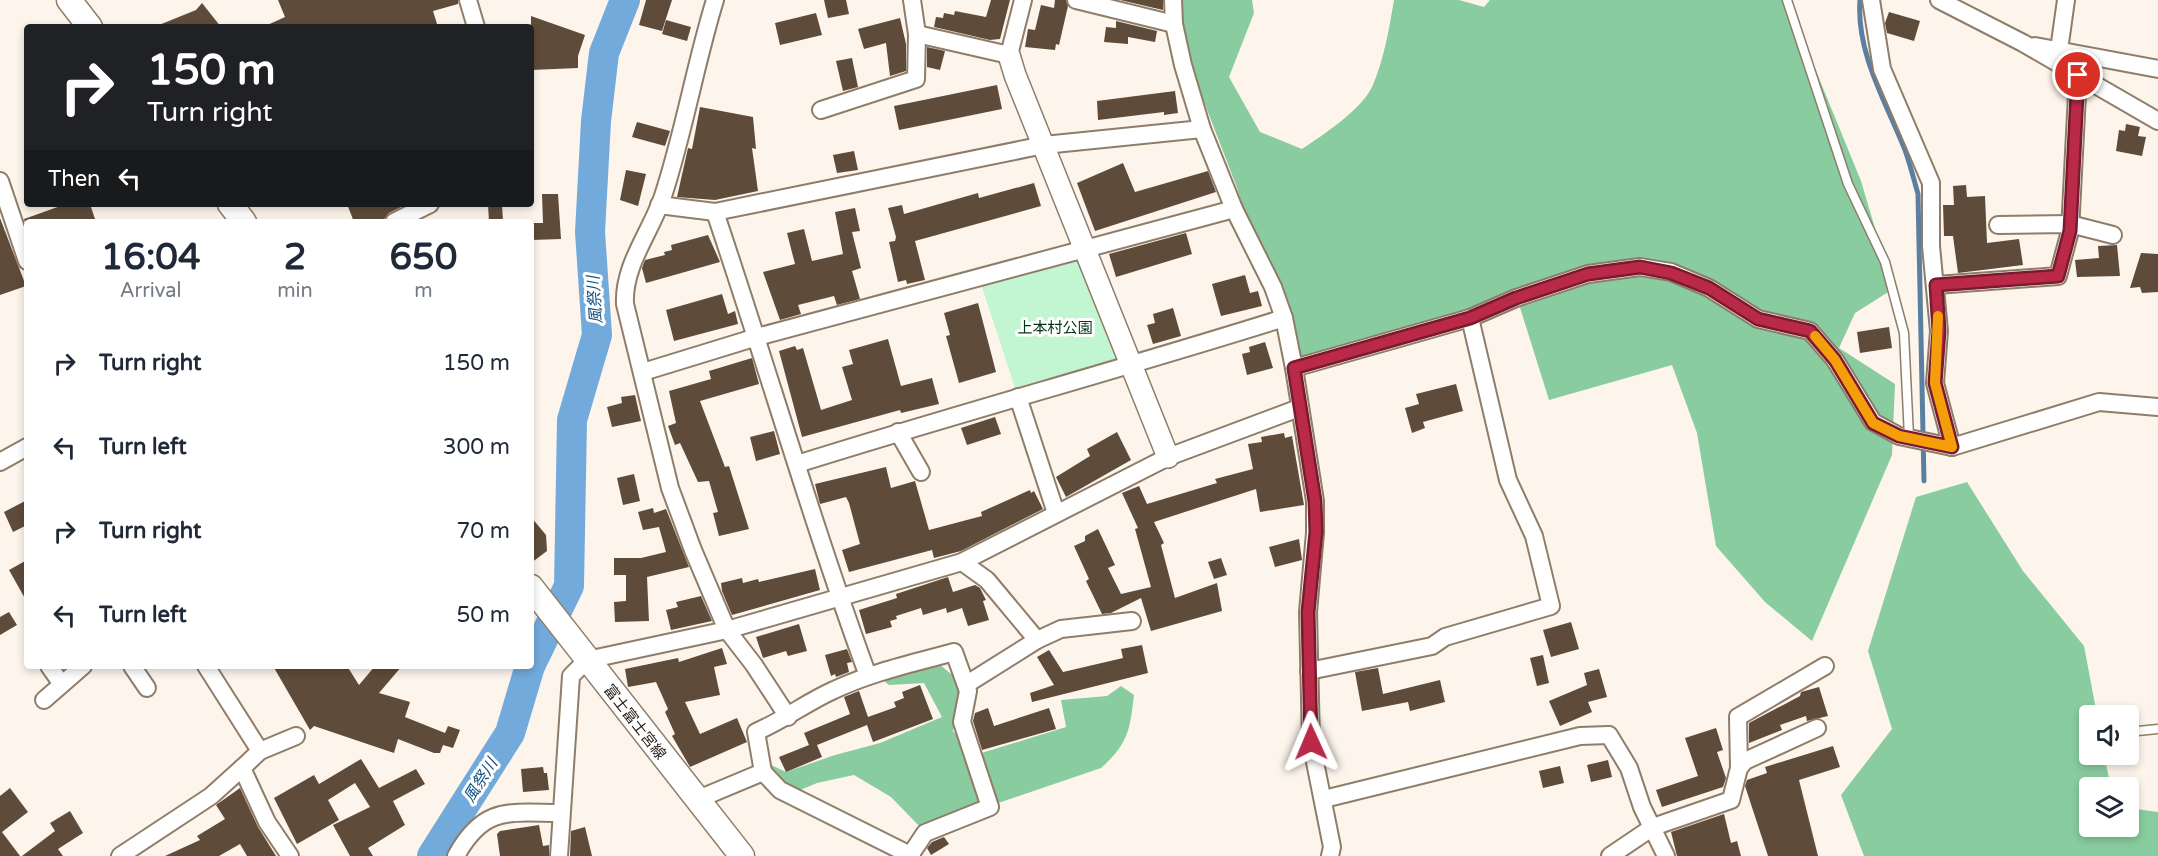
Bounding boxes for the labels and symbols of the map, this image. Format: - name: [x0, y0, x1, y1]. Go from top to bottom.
- pin: [2052, 49, 2103, 100]
- water label: 風祭川: [583, 273, 607, 325]
- park label: 上本村公園: [1017, 319, 1093, 337]
- street label: 富士富士宮線: [600, 681, 670, 763]
- position arrow: [1279, 710, 1343, 774]
- water label: 風祭川: [460, 753, 503, 806]

